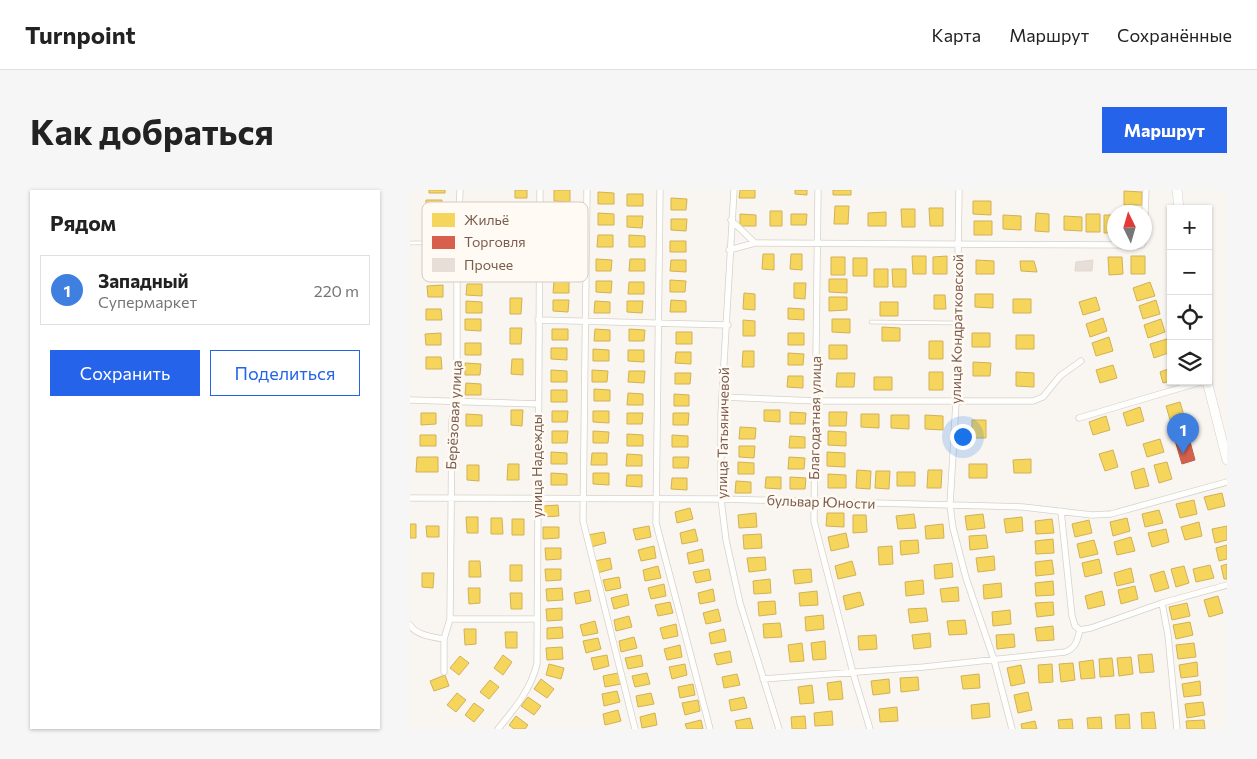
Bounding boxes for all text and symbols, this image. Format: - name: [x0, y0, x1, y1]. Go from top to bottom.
- text: Turnpoint: [25, 20, 136, 49]
- text: Карта: [932, 24, 981, 46]
- text: Маршрут: [1009, 24, 1089, 46]
- text: Сохранённые: [1117, 24, 1232, 46]
- button: Маршрут: [1102, 107, 1227, 153]
- text: Как добраться: [30, 109, 274, 152]
- legend: [422, 202, 588, 282]
- north arrow: [1107, 205, 1152, 250]
- map controls: [1167, 205, 1212, 385]
- button: +: [1167, 205, 1212, 250]
- text: Рядом: [50, 210, 116, 235]
- text: Жильё: [464, 211, 509, 228]
- text: Торговля: [464, 233, 526, 250]
- button: −: [1167, 250, 1212, 295]
- street label: улица Кондратковской: [947, 254, 966, 404]
- text: Прочее: [464, 256, 513, 273]
- text: Западный: [98, 269, 189, 292]
- text: 1: [63, 281, 71, 300]
- text: 220 m: [314, 281, 359, 300]
- text: Супермаркет: [98, 292, 197, 311]
- button: locate: [1167, 295, 1212, 340]
- button: layers: [1167, 340, 1212, 385]
- button: Сохранить: [50, 350, 200, 396]
- button: Поделиться: [210, 350, 360, 396]
- street label: Благодатная улица: [805, 356, 824, 480]
- street label: Берёзовая улица: [442, 360, 465, 470]
- street label: улица Татьяничевой: [713, 367, 732, 499]
- pin: 1: [1167, 413, 1199, 454]
- street label: улица Надежды: [528, 414, 545, 518]
- your location: [950, 424, 976, 450]
- street label: бульвар Юности: [766, 491, 876, 512]

